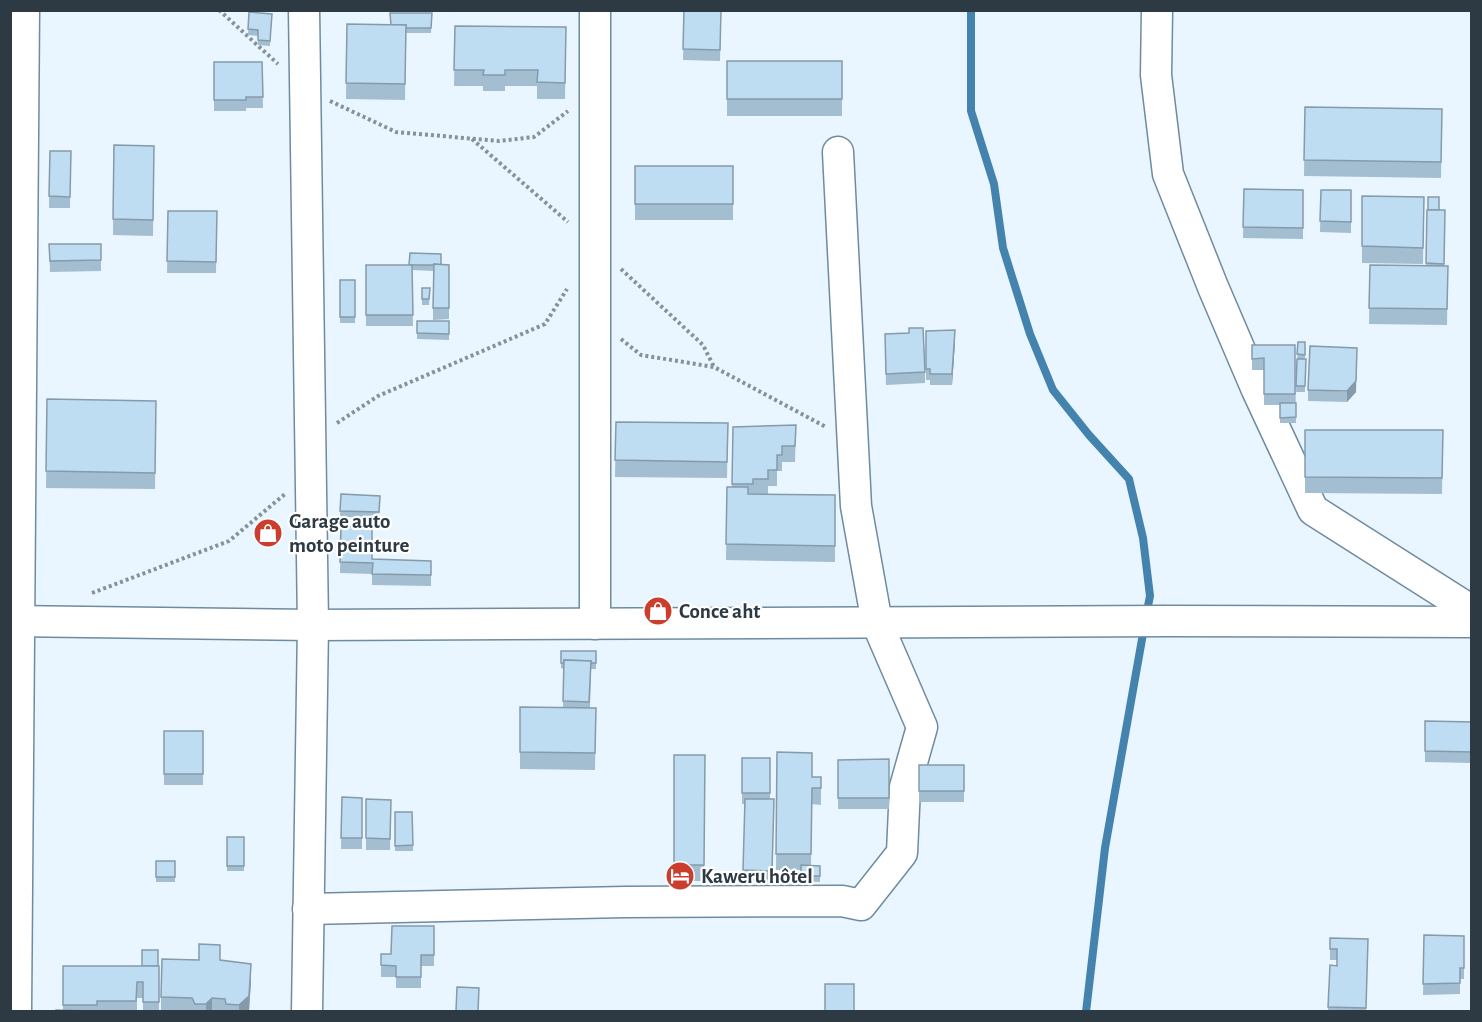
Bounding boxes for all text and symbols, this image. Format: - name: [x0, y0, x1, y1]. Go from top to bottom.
- place label: Garage auto moto peinture: [289, 511, 409, 556]
- shop icon: Garage auto moto peinture: [252, 517, 284, 549]
- shop icon: Conce aht: [642, 595, 674, 627]
- place label: Conce aht: [679, 601, 760, 622]
- hotel icon: Kaweru hôtel: [664, 860, 696, 892]
- place label: Kaweru hôtel: [701, 866, 813, 887]

